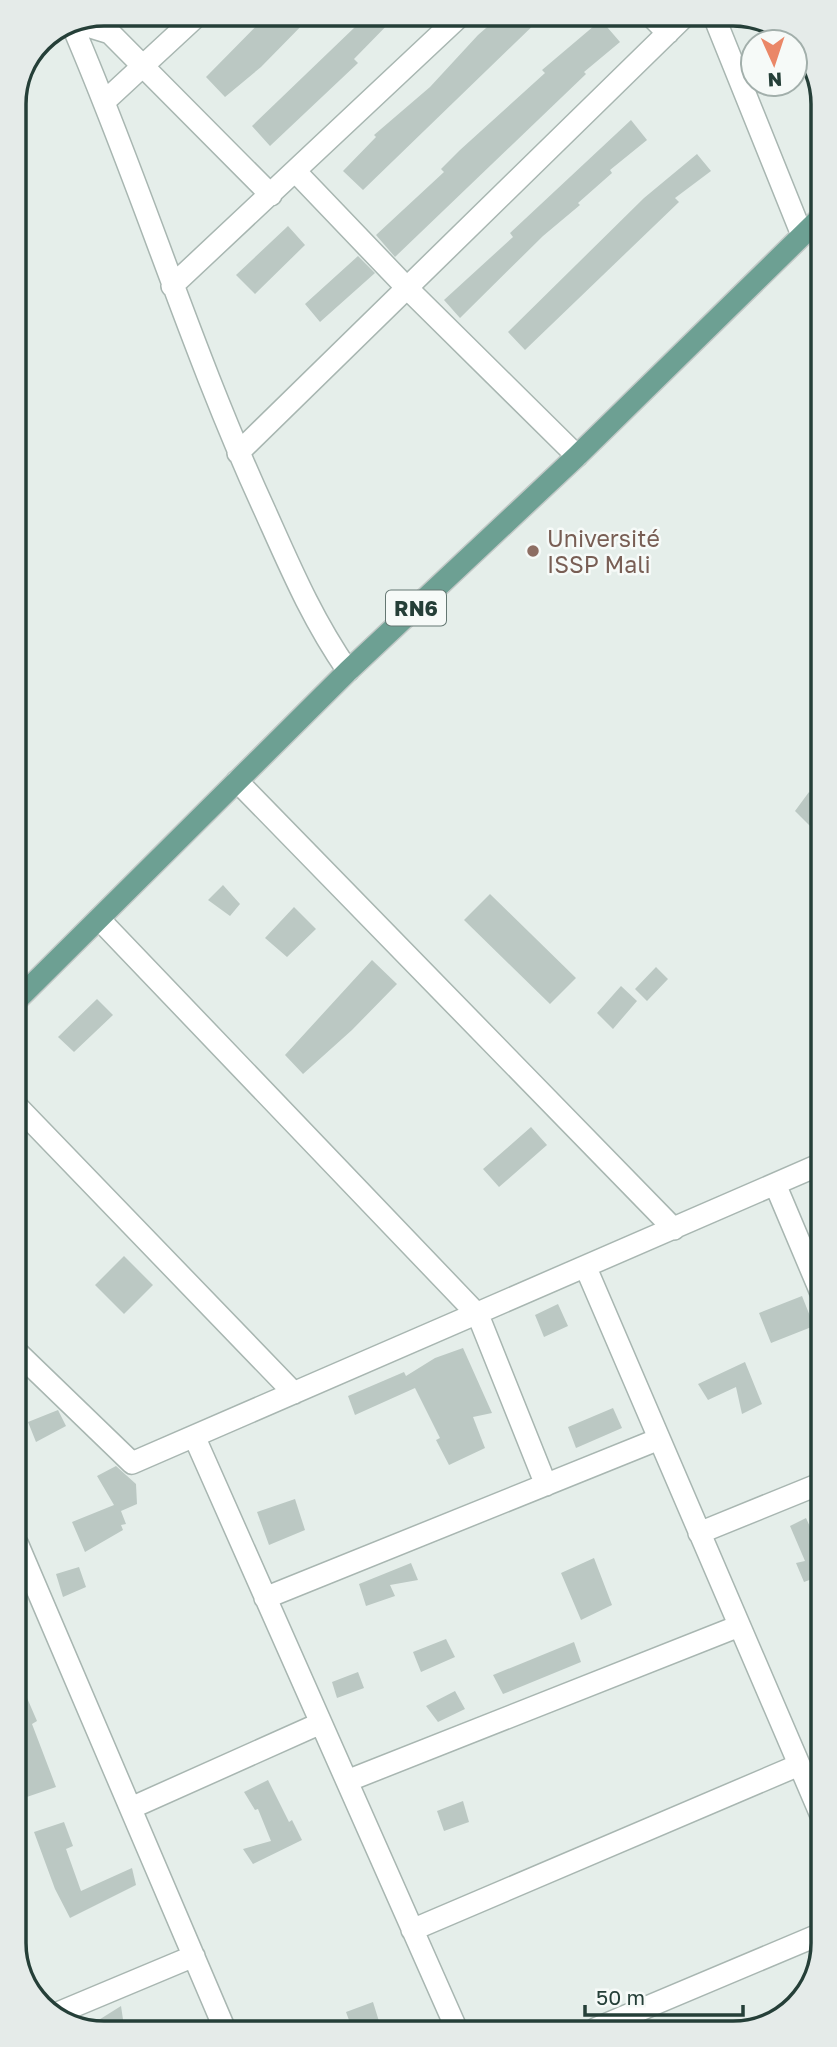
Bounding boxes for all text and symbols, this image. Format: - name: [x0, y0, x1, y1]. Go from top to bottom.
- north arrow: [739, 28, 809, 98]
- text: N: [767, 69, 783, 92]
- place label: Université ISSP Mali: [547, 524, 660, 578]
- marker: Université ISSP Mali: [525, 543, 541, 559]
- road number: RN6: [386, 590, 446, 626]
- scale bar: [585, 1974, 742, 2018]
- text: 50 m: [596, 1984, 645, 2010]

